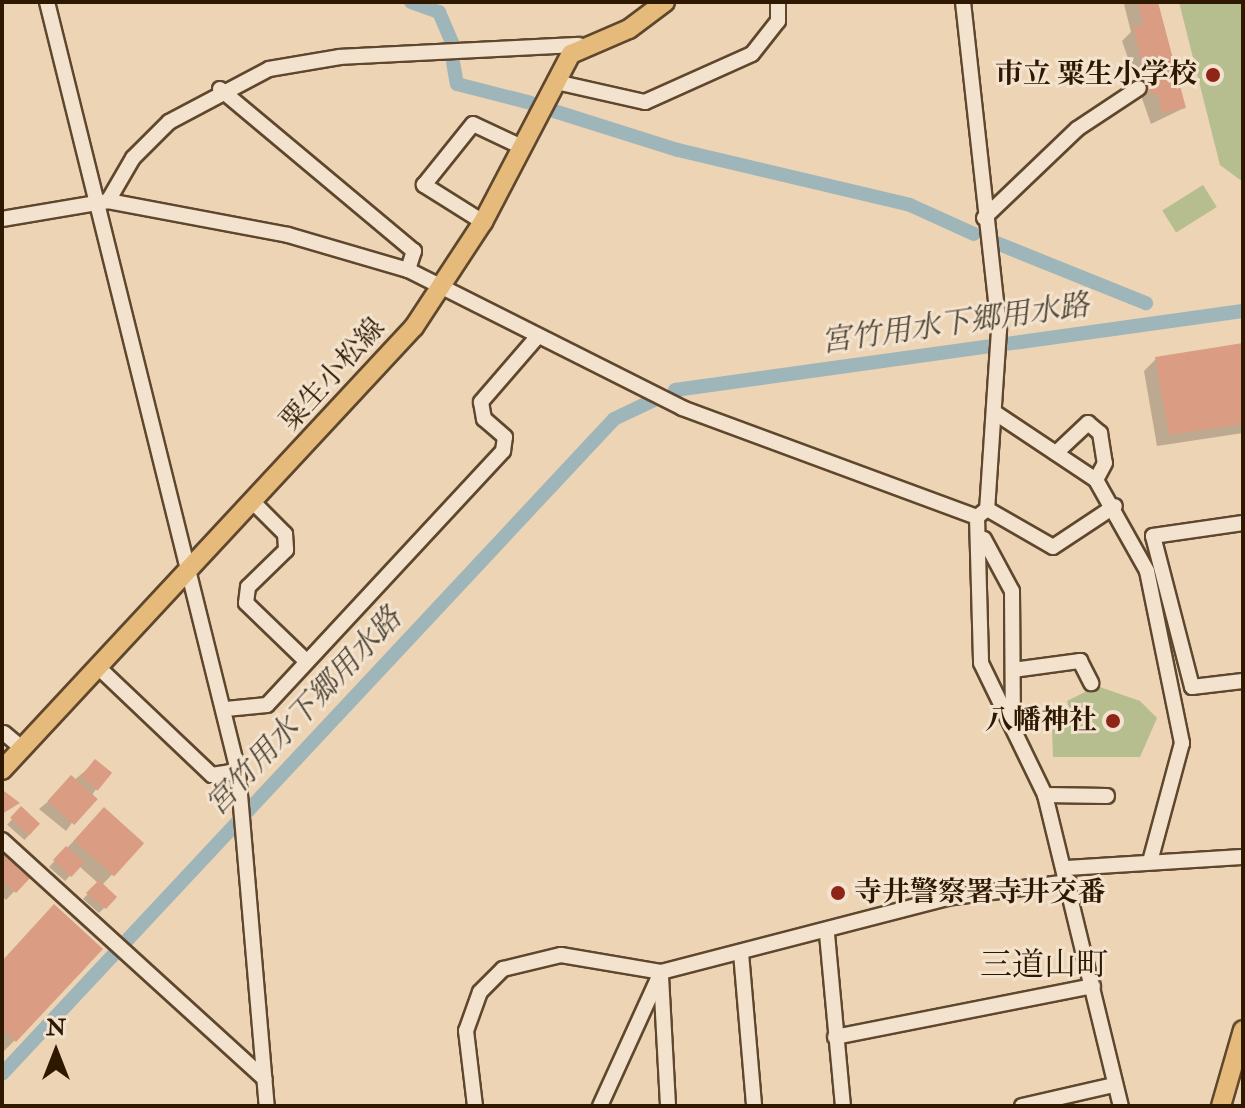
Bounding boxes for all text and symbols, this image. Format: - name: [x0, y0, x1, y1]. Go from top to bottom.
- place label: 市立 粟生小学校: [995, 58, 1197, 92]
- marker: 市立 粟生小学校: [1204, 66, 1222, 84]
- water label: 宮竹用水下郷用水路: [819, 287, 1091, 361]
- street label: 粟生小松線: [274, 312, 392, 438]
- water label: 宮竹用水下郷用水路: [199, 601, 409, 823]
- place label: 八幡神社: [985, 704, 1097, 738]
- marker: 八幡神社: [1104, 712, 1122, 730]
- place label: 寺井警察署寺井交番: [854, 876, 1106, 910]
- marker: 寺井警察署寺井交番: [829, 884, 847, 902]
- district label: 三道山町: [980, 946, 1108, 984]
- north arrow: [16, 1012, 96, 1092]
- text: N: [46, 1014, 66, 1042]

